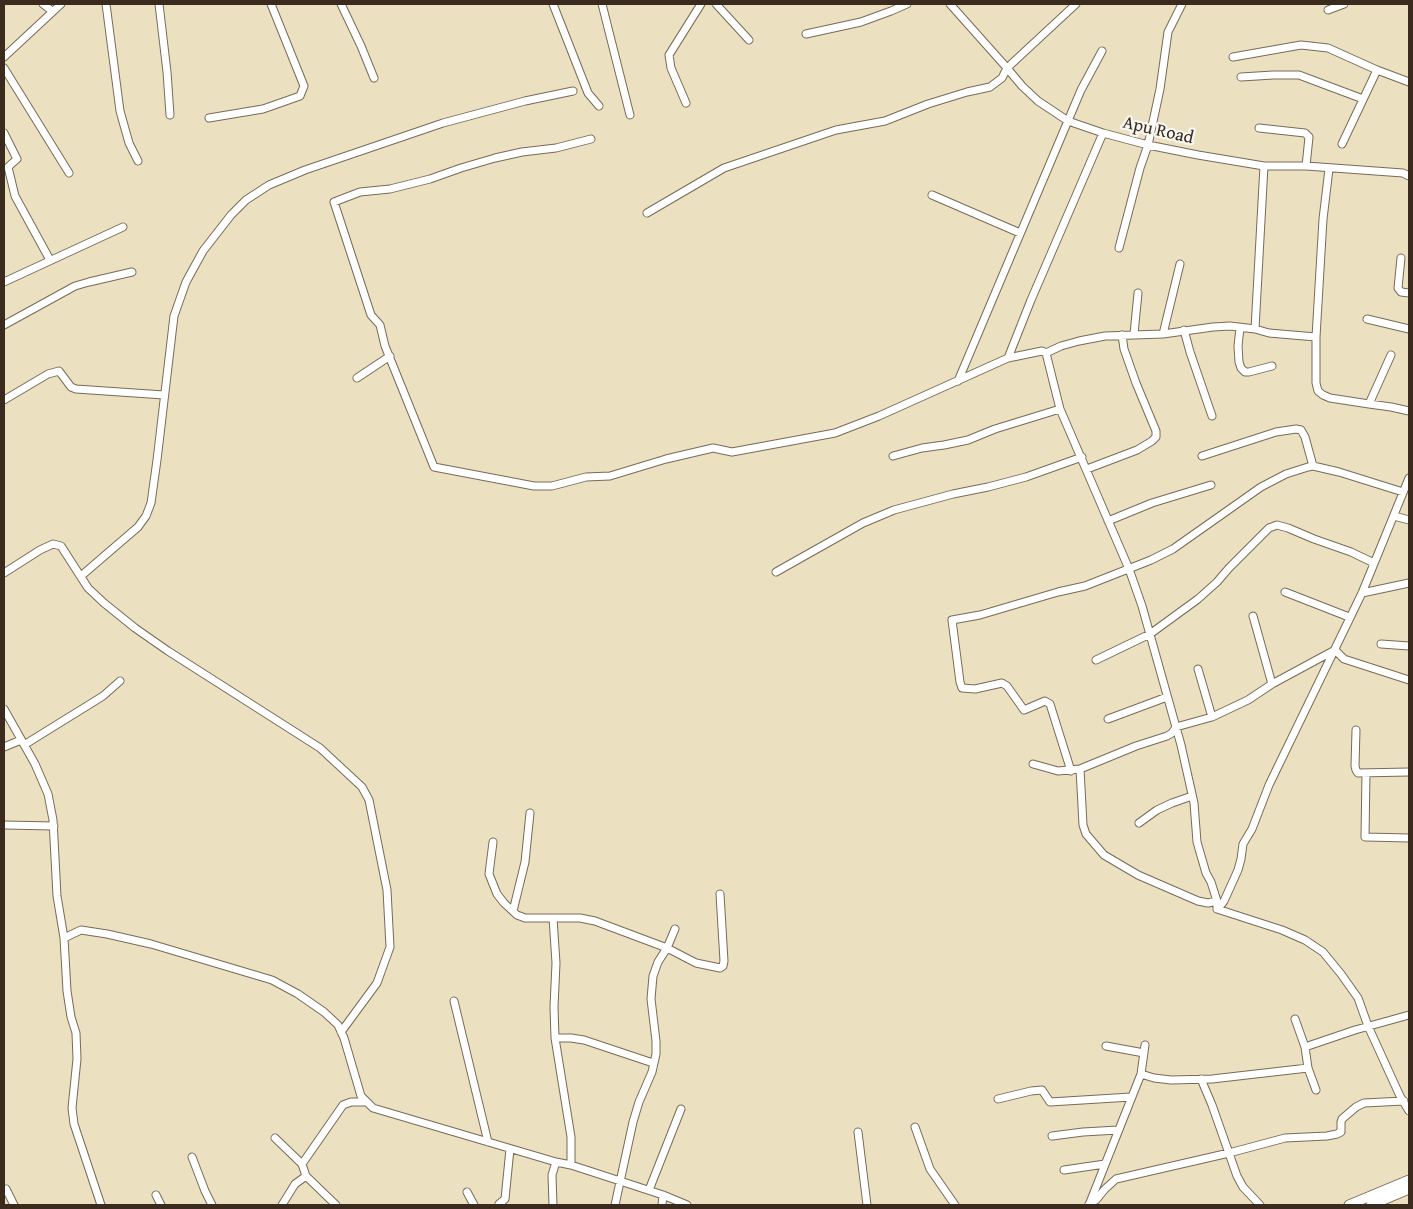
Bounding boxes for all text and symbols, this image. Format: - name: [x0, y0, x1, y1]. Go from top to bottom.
- street label: Apu Road: [1120, 112, 1196, 150]

